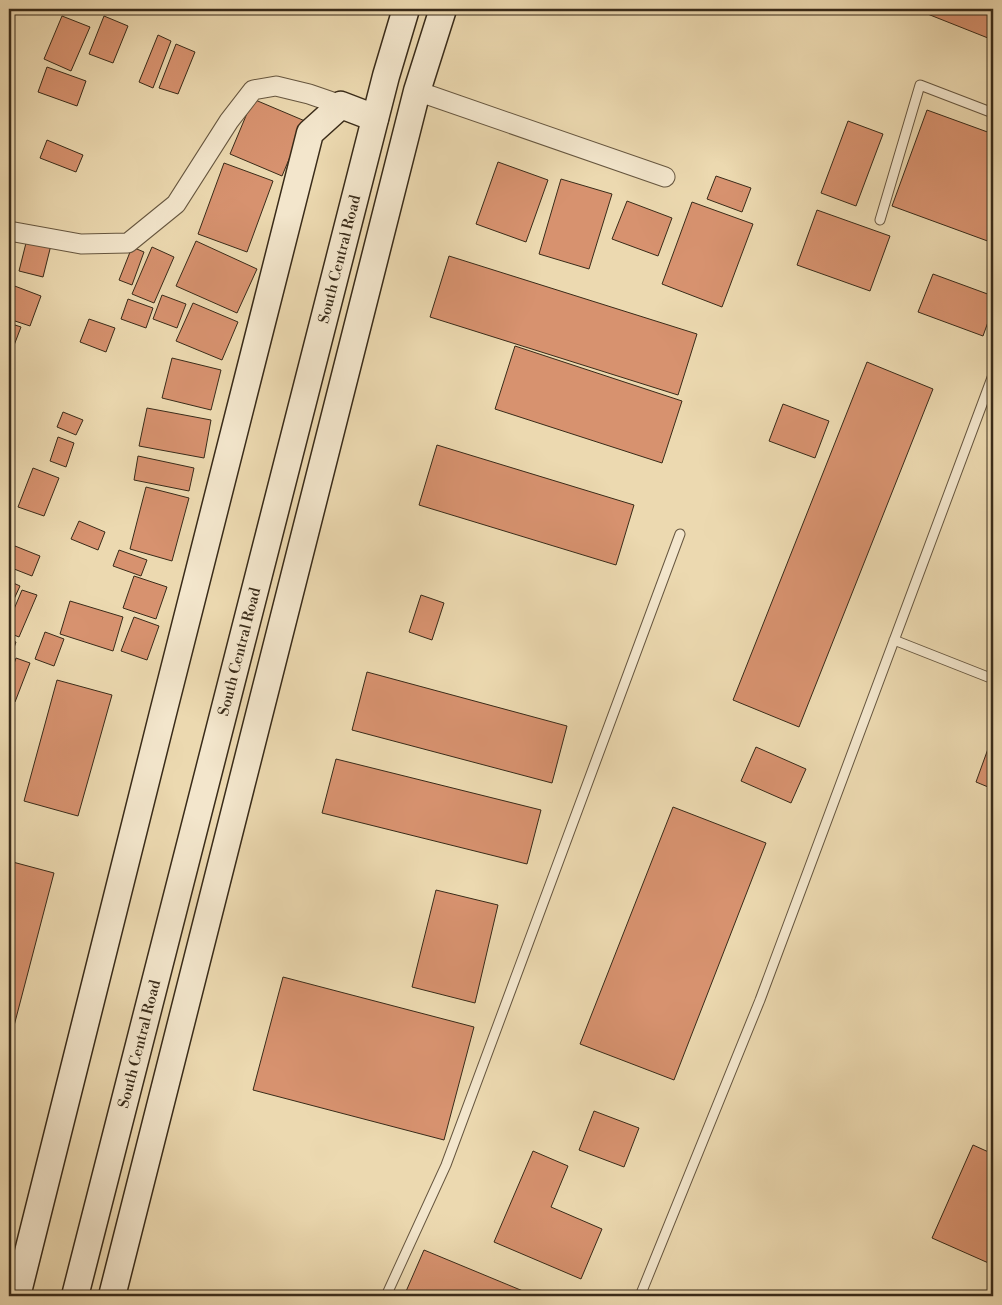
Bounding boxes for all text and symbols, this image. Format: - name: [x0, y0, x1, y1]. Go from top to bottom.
- street label: South Central Road: [314, 193, 365, 325]
- street label: South Central Road: [214, 585, 265, 718]
- street label: South Central Road: [114, 977, 165, 1110]

